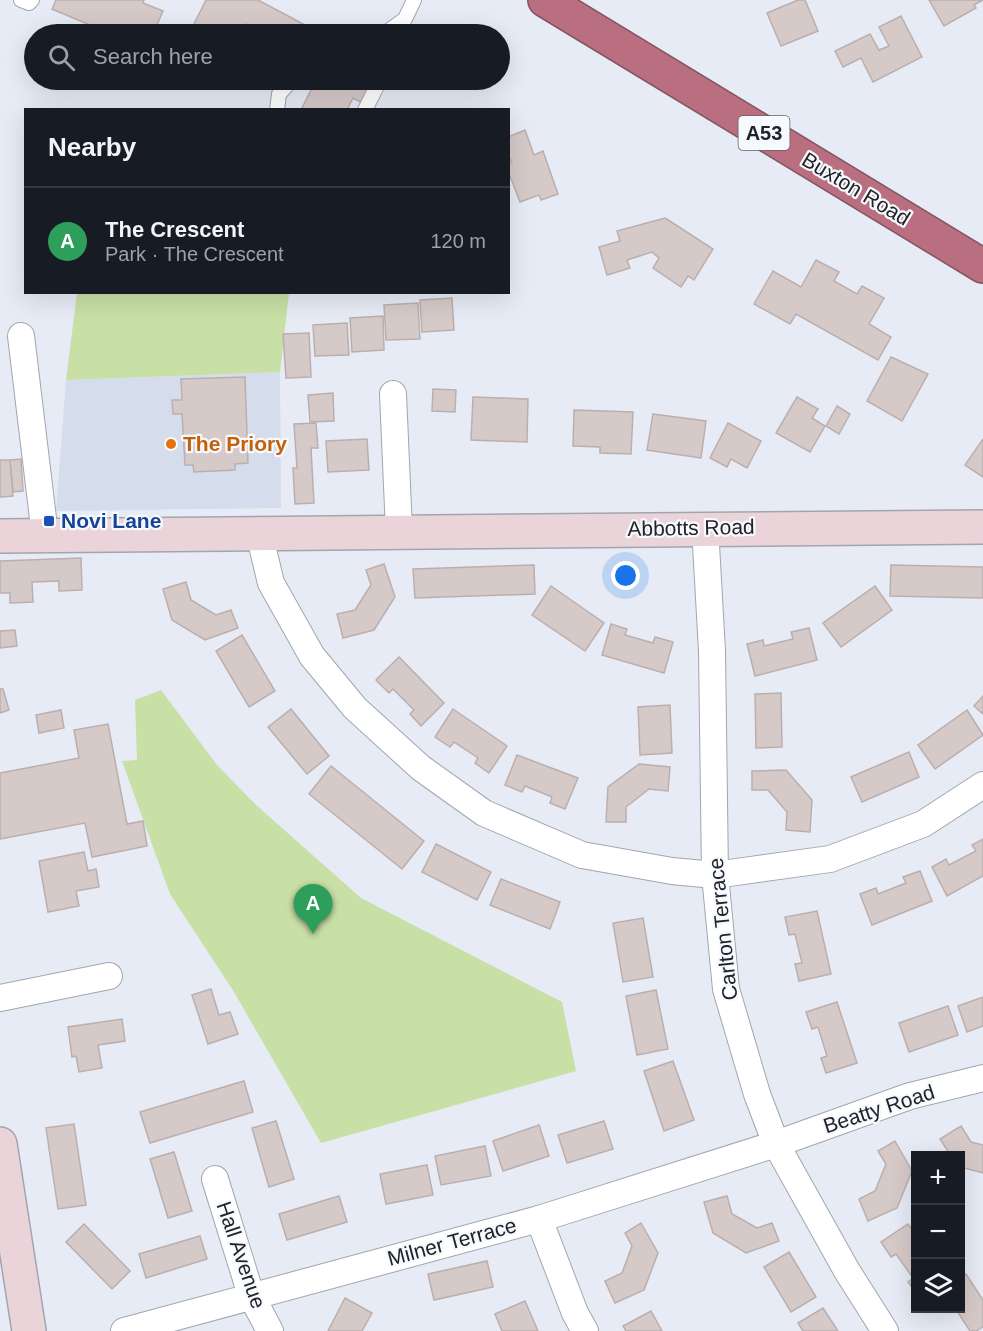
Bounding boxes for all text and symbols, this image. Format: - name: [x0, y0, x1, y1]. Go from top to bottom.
- search box: [24, 24, 510, 90]
- icon: search: [45, 41, 78, 74]
- text: Search here: [93, 44, 213, 69]
- road number: A53: [738, 116, 789, 150]
- text: Nearby: [48, 132, 136, 162]
- street label: Buxton Road: [798, 147, 914, 230]
- text: The Crescent: [105, 217, 244, 242]
- text: A: [60, 230, 75, 252]
- text: 120 m: [430, 230, 486, 252]
- text: Park · The Crescent: [105, 243, 284, 265]
- place label: The Priory: [183, 432, 287, 455]
- marker: The Priory: [164, 437, 178, 451]
- place label: Novi Lane: [61, 509, 161, 532]
- marker: Novi Lane: [42, 514, 56, 528]
- street label: Abbotts Road: [627, 515, 755, 540]
- your location: [611, 561, 640, 590]
- street label: Carlton Terrace: [704, 857, 741, 1001]
- pin: A: [294, 884, 332, 934]
- street label: Beatty Road: [820, 1080, 937, 1137]
- map controls: [911, 1151, 965, 1313]
- button: +: [911, 1151, 965, 1205]
- street label: Hall Avenue: [212, 1198, 271, 1311]
- button: −: [911, 1205, 965, 1259]
- street label: Milner Terrace: [385, 1213, 519, 1270]
- button: layers: [911, 1259, 965, 1313]

